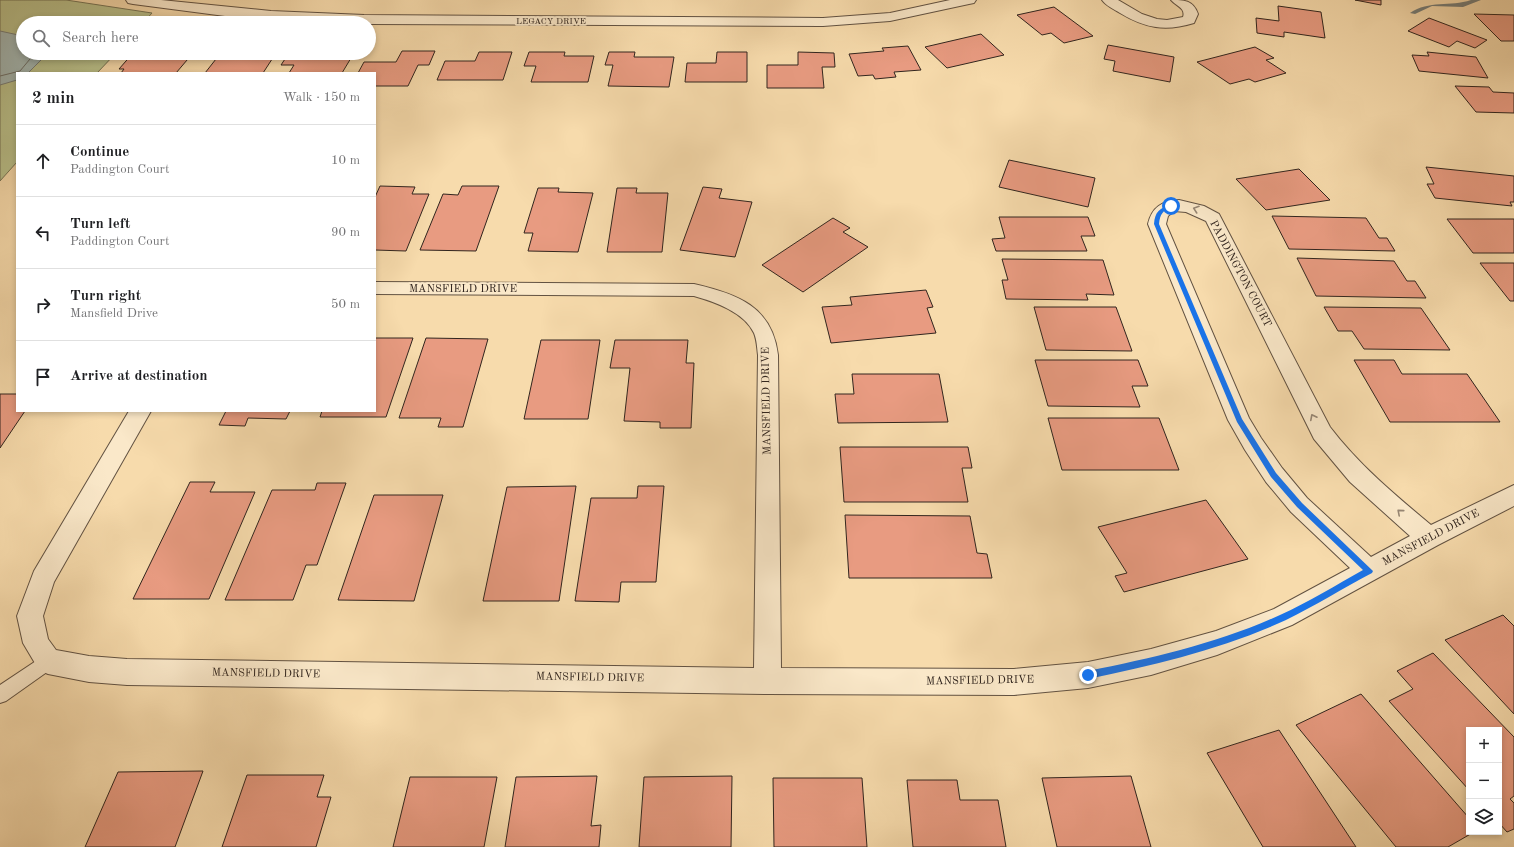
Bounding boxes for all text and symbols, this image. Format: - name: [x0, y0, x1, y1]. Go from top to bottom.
- search box: [16, 16, 376, 60]
- street label: LEGACY DRIVE: [516, 17, 586, 26]
- icon: search: [30, 27, 52, 49]
- text: Search here: [62, 31, 139, 46]
- text: 2 min: [32, 90, 75, 107]
- text: Walk · 150 m: [283, 91, 360, 104]
- text: Continue: [70, 145, 129, 160]
- icon: ahead: [32, 150, 54, 172]
- text: 10 m: [331, 154, 360, 167]
- text: Paddington Court: [70, 163, 169, 176]
- route start: [1162, 197, 1180, 215]
- one-way arrow: [1192, 205, 1199, 214]
- text: Turn left: [70, 217, 130, 232]
- street label: PADDINGTON COURT: [1207, 219, 1273, 329]
- icon: left: [32, 222, 54, 244]
- text: 90 m: [331, 226, 360, 239]
- text: Paddington Court: [70, 235, 169, 248]
- street label: MANSFIELD DRIVE: [409, 284, 517, 295]
- text: Turn right: [70, 289, 141, 304]
- icon: right: [32, 294, 54, 316]
- text: 50 m: [331, 298, 360, 311]
- text: Mansfield Drive: [70, 307, 158, 320]
- street label: MANSFIELD DRIVE: [761, 347, 773, 455]
- icon: arrive: [32, 366, 54, 388]
- text: Arrive at destination: [70, 369, 208, 384]
- one-way arrow: [1310, 413, 1318, 421]
- street label: MANSFIELD DRIVE: [1381, 508, 1481, 568]
- one-way arrow: [1397, 510, 1404, 517]
- route end: [1079, 666, 1097, 684]
- street label: MANSFIELD DRIVE: [212, 668, 320, 680]
- street label: MANSFIELD DRIVE: [536, 672, 644, 684]
- street label: MANSFIELD DRIVE: [926, 675, 1034, 687]
- map controls: [1466, 727, 1502, 835]
- button: +: [1466, 727, 1502, 763]
- button: −: [1466, 763, 1502, 799]
- button: layers: [1466, 799, 1502, 835]

